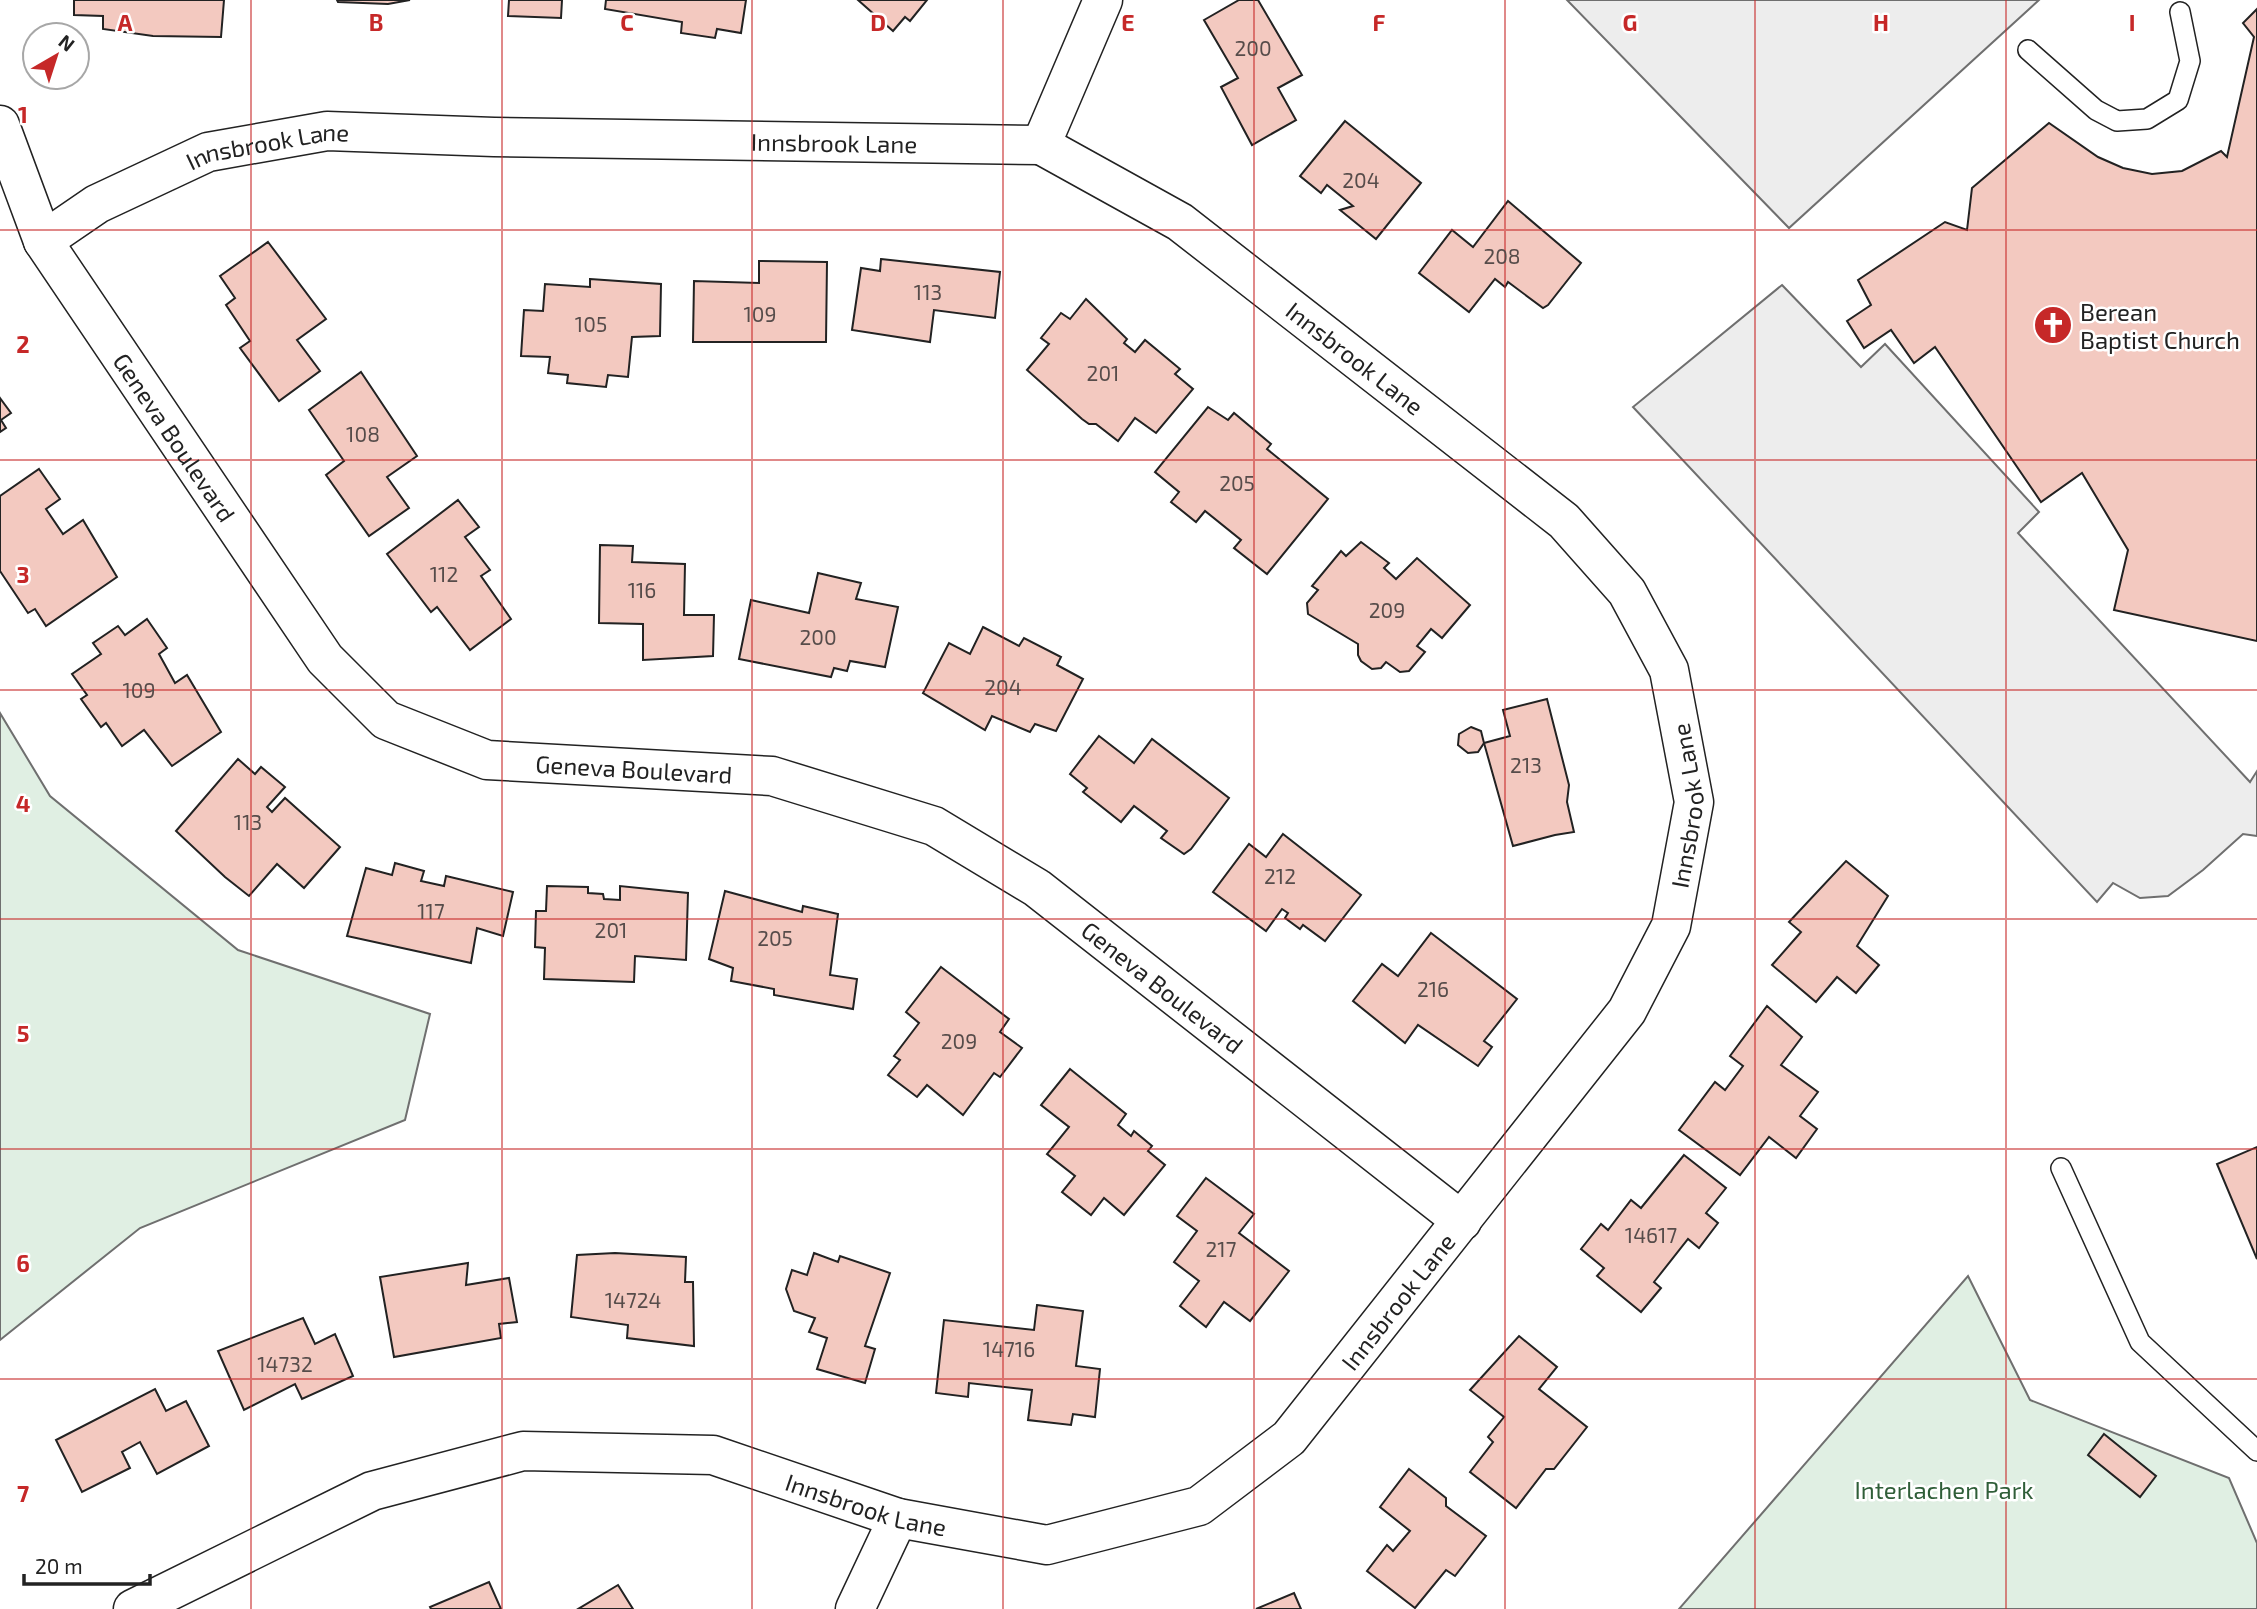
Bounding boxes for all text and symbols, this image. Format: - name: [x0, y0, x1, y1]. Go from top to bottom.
- text: A: [117, 8, 133, 36]
- text: B: [369, 8, 383, 36]
- text: C: [620, 8, 634, 36]
- text: D: [870, 8, 886, 36]
- text: E: [1121, 8, 1135, 36]
- text: F: [1373, 8, 1386, 36]
- text: G: [1623, 8, 1637, 36]
- text: H: [1873, 8, 1889, 36]
- text: I: [2129, 8, 2135, 36]
- north arrow: [21, 21, 91, 91]
- text: N: [54, 29, 80, 56]
- house number: 200: [1234, 35, 1272, 60]
- text: 1: [18, 100, 28, 128]
- street label: Innsbrook Lane: [181, 116, 350, 175]
- street label: Innsbrook Lane: [751, 126, 917, 158]
- house number: 204: [1342, 167, 1380, 192]
- house number: 208: [1483, 243, 1521, 268]
- house number: 113: [914, 279, 942, 304]
- street label: Innsbrook Lane: [1281, 295, 1429, 421]
- place label: Berean Baptist Church: [2080, 297, 2240, 354]
- house number: 109: [743, 301, 777, 326]
- church icon: Berean Baptist Church: [2032, 304, 2074, 346]
- house number: 105: [575, 311, 607, 336]
- text: 2: [16, 330, 30, 358]
- street label: Geneva Boulevard: [108, 347, 242, 527]
- house number: 201: [1087, 360, 1119, 385]
- house number: 108: [346, 421, 380, 446]
- house number: 205: [1219, 470, 1255, 495]
- text: 3: [16, 560, 30, 588]
- house number: 112: [430, 561, 458, 586]
- house number: 116: [628, 577, 656, 602]
- house number: 209: [1369, 597, 1405, 622]
- house number: 200: [799, 624, 837, 649]
- house number: 204: [984, 674, 1022, 699]
- house number: 109: [122, 677, 156, 702]
- street label: Innsbrook Lane: [1664, 721, 1709, 890]
- street label: Geneva Boulevard: [535, 748, 733, 788]
- house number: 213: [1510, 752, 1542, 777]
- text: 4: [16, 789, 30, 817]
- house number: 113: [234, 809, 262, 834]
- house number: 212: [1264, 863, 1296, 888]
- house number: 117: [417, 898, 445, 923]
- street label: Geneva Boulevard: [1076, 914, 1249, 1059]
- house number: 201: [595, 917, 627, 942]
- house number: 205: [757, 925, 793, 950]
- house number: 216: [1417, 976, 1449, 1001]
- text: 5: [17, 1019, 29, 1047]
- house number: 209: [941, 1028, 977, 1053]
- house number: 14617: [1625, 1222, 1677, 1247]
- street label: Innsbrook Lane: [1334, 1227, 1460, 1375]
- house number: 217: [1206, 1236, 1237, 1261]
- text: 6: [16, 1249, 30, 1277]
- house number: 14724: [605, 1287, 661, 1312]
- house number: 14716: [983, 1336, 1035, 1361]
- house number: 14732: [257, 1351, 313, 1376]
- street label: Innsbrook Lane: [782, 1466, 949, 1541]
- park label: Interlachen Park: [1854, 1475, 2034, 1504]
- text: 7: [17, 1479, 29, 1507]
- scale bar: [24, 1542, 150, 1586]
- text: 20 m: [35, 1553, 83, 1578]

